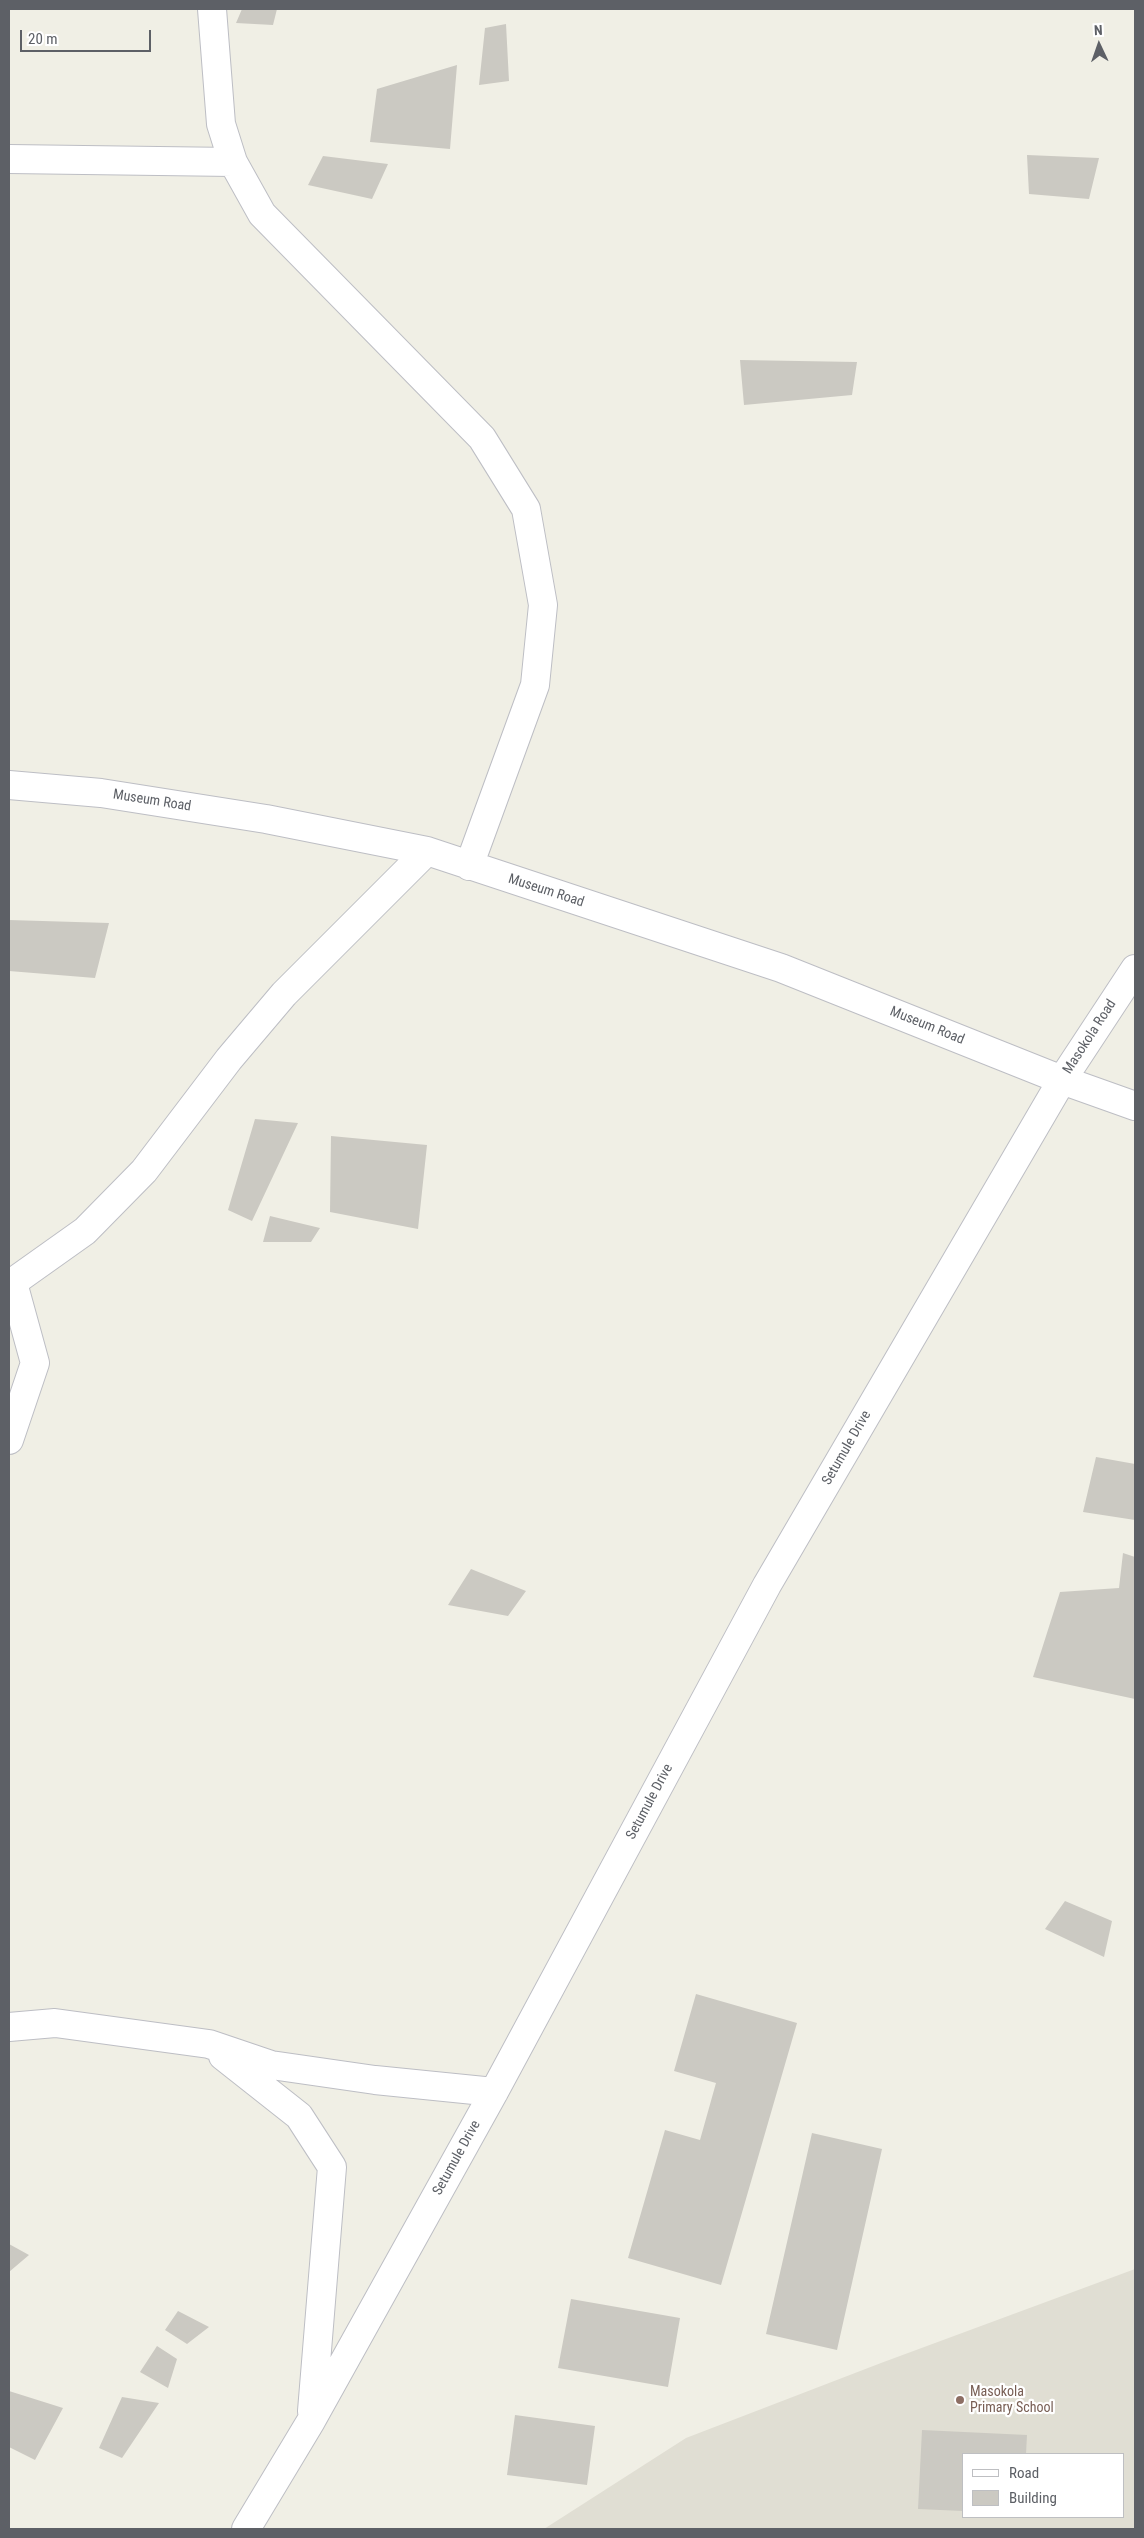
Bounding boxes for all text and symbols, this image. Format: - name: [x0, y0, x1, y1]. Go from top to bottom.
- scale bar: [22, 20, 154, 52]
- north arrow: [1074, 20, 1124, 70]
- text: N: [1094, 22, 1103, 38]
- text: 20 m: [28, 30, 58, 48]
- street label: Museum Road: [112, 787, 192, 815]
- street label: Museum Road: [506, 871, 586, 911]
- street label: Masokola Road: [1060, 997, 1120, 1077]
- street label: Museum Road: [887, 1003, 967, 1049]
- street label: Setumule Drive: [819, 1408, 875, 1488]
- street label: Setumule Drive: [623, 1761, 677, 1843]
- street label: Setumule Drive: [430, 2118, 484, 2198]
- place label: Masokola Primary School: [970, 2384, 1054, 2416]
- marker: Masokola Primary School: [954, 2394, 966, 2406]
- legend: [962, 2453, 1124, 2518]
- text: Road: [1009, 2464, 1039, 2482]
- text: Building: [1009, 2489, 1057, 2507]

